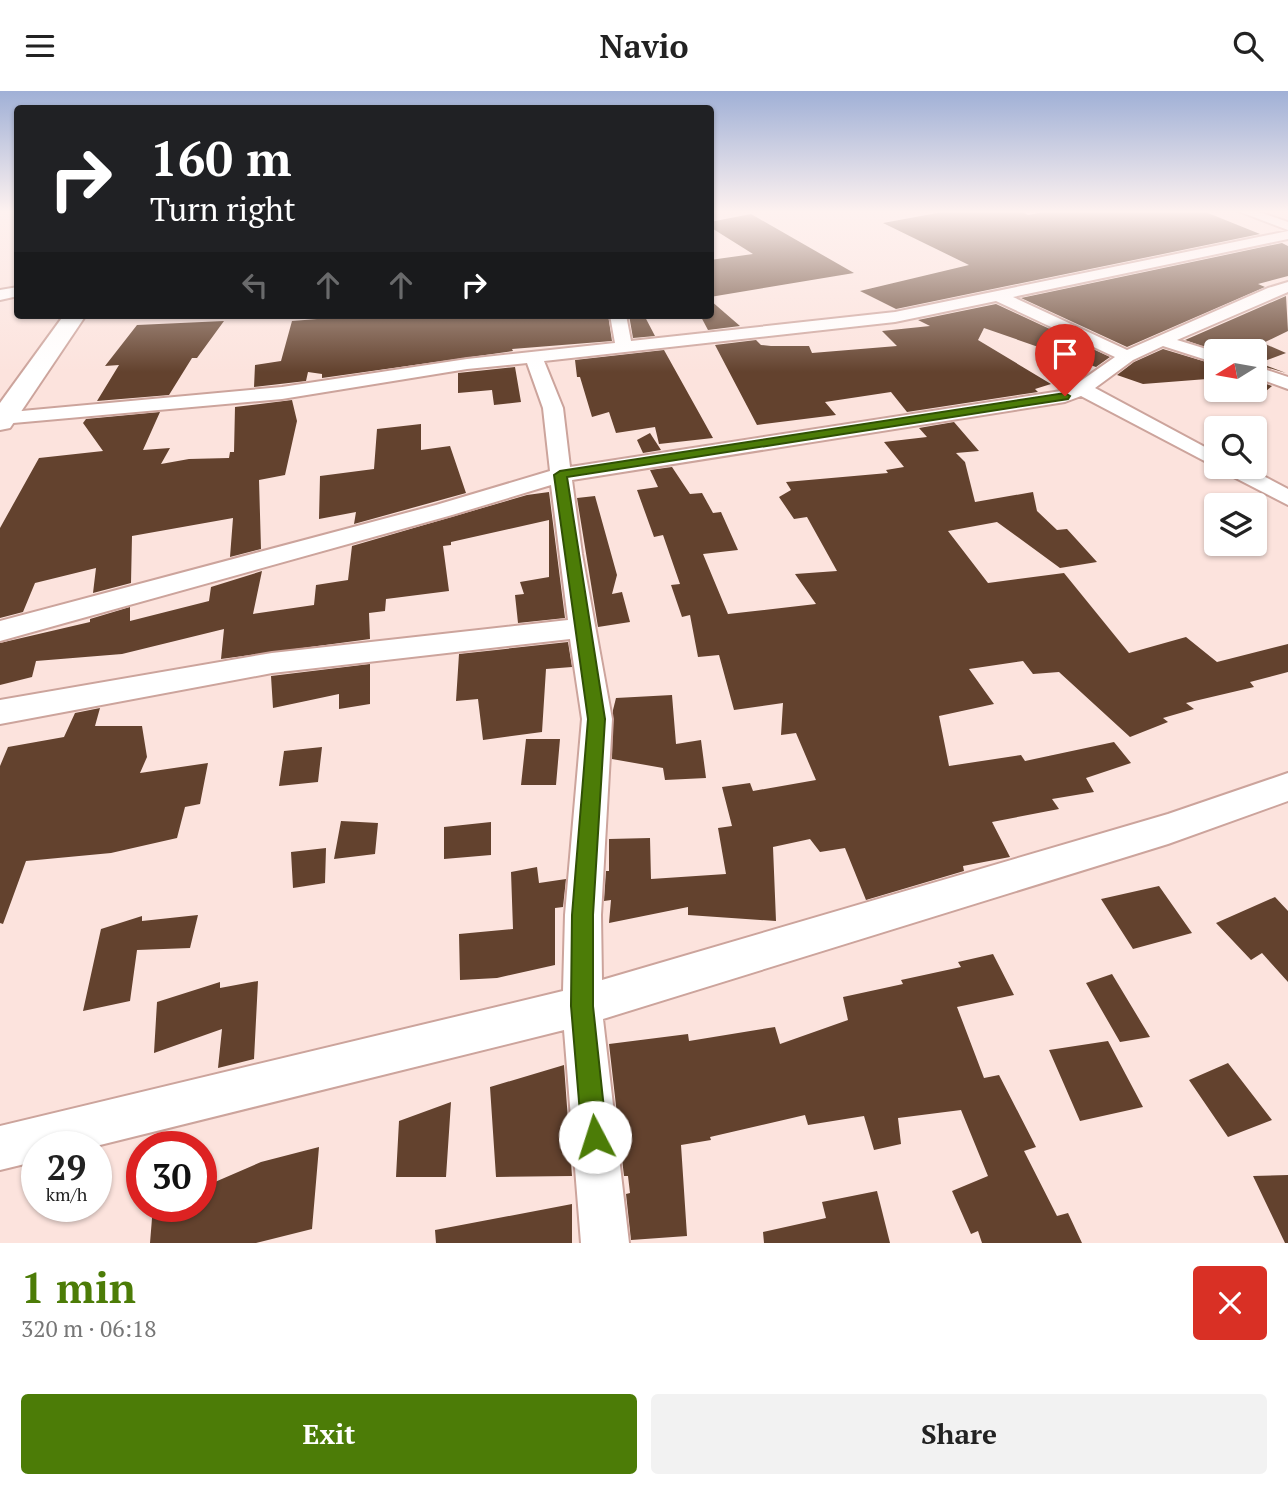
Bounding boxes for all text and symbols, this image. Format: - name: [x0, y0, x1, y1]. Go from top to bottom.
- text: Navio: [600, 25, 688, 67]
- icon: menu: [21, 27, 59, 65]
- icon: search: [1229, 27, 1267, 65]
- text: 160 m: [150, 125, 292, 190]
- icon: right: [35, 133, 126, 224]
- text: Turn right: [150, 188, 296, 230]
- icon: left: [236, 266, 274, 304]
- icon: ahead: [309, 266, 347, 304]
- icon: ahead: [382, 266, 420, 304]
- icon: right: [455, 266, 493, 304]
- pin: [1035, 324, 1095, 396]
- icon: arrive: [1046, 335, 1084, 373]
- north arrow: [1204, 339, 1267, 403]
- map controls: [1204, 339, 1267, 556]
- button: search: [1204, 416, 1267, 479]
- button: layers: [1204, 493, 1267, 556]
- position arrow: [558, 1100, 632, 1174]
- speed limit sign: 30: [126, 1131, 217, 1222]
- text: 29: [47, 1144, 86, 1190]
- text: km/h: [46, 1182, 87, 1206]
- text: 1 min: [21, 1259, 136, 1315]
- button: close: [1193, 1266, 1267, 1340]
- text: 320 m · 06:18: [21, 1313, 156, 1344]
- button: Exit: [21, 1394, 637, 1474]
- button: Share: [651, 1394, 1267, 1474]

